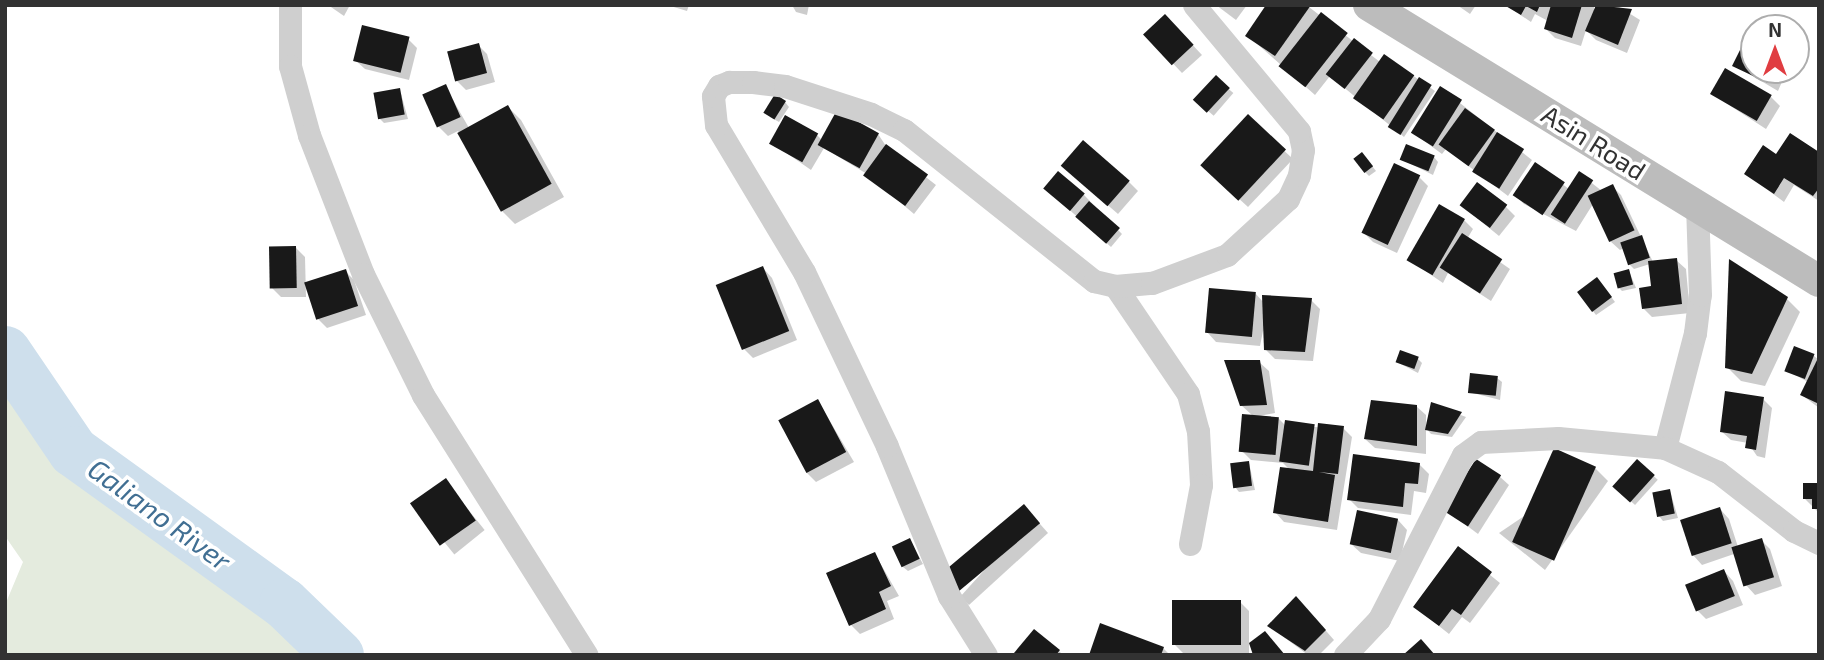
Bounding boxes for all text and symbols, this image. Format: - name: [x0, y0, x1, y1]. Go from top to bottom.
- north arrow: [1740, 14, 1810, 84]
- text: N: [1768, 18, 1782, 41]
- street label: Asin Road: [1536, 98, 1652, 186]
- water label: Galiano River: [82, 451, 238, 577]

